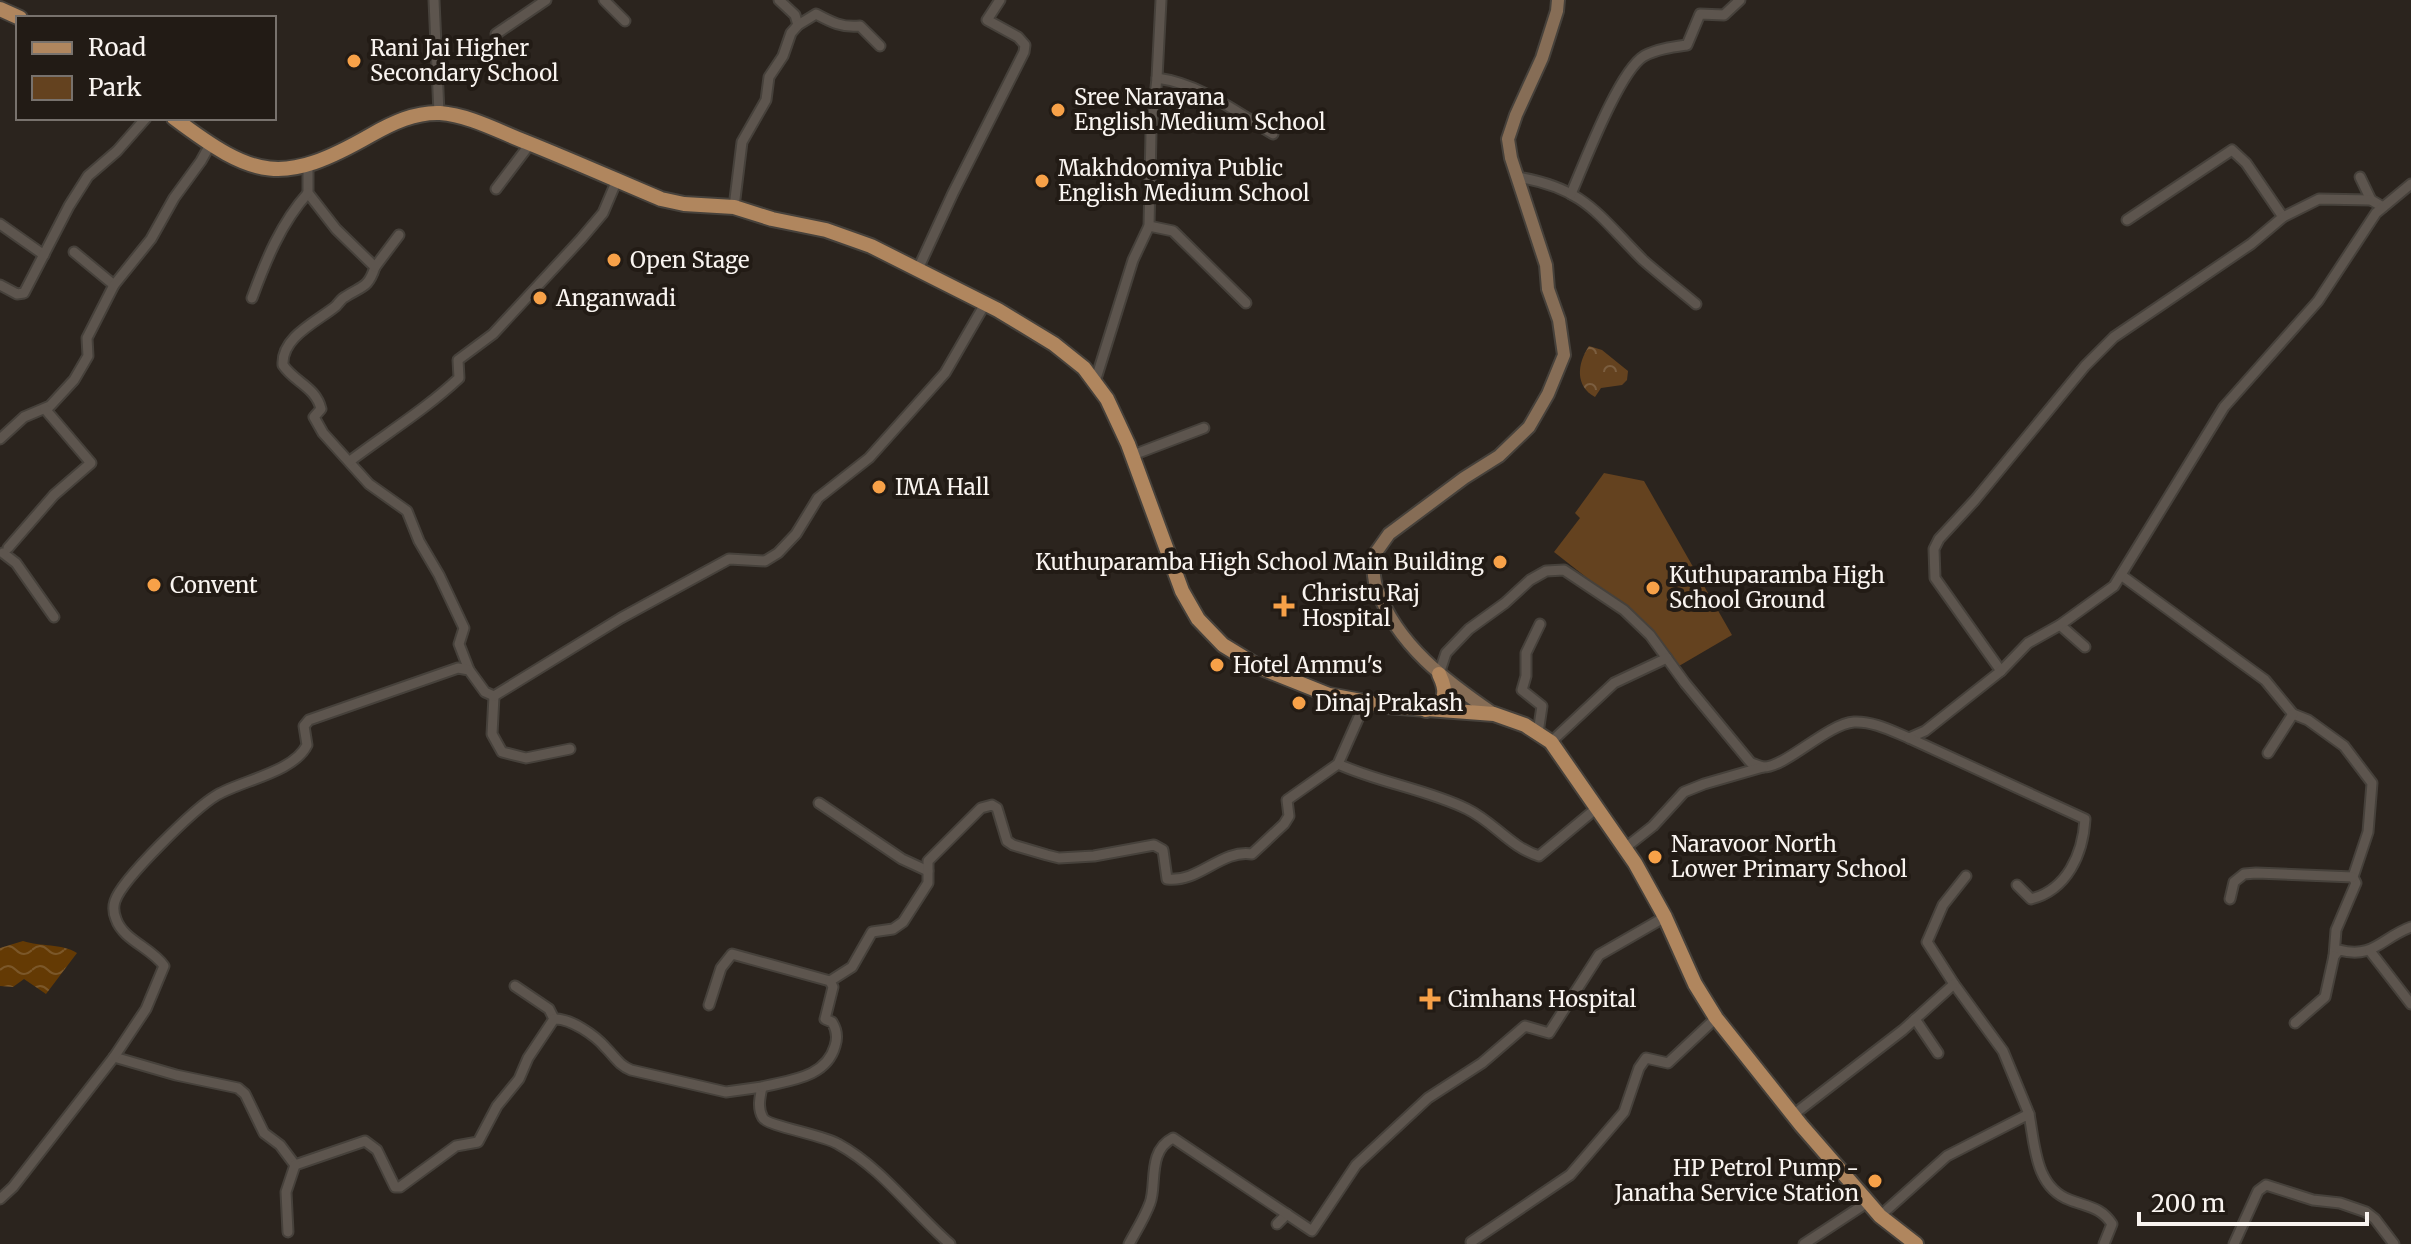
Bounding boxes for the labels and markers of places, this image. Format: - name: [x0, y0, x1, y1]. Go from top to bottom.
- place label: Rani Jai Higher Secondary School: [370, 34, 559, 87]
- marker: Rani Jai Higher Secondary School: [345, 52, 363, 70]
- place label: Sree Narayana English Medium School: [1074, 83, 1326, 136]
- marker: Sree Narayana English Medium School: [1049, 101, 1067, 119]
- place label: Makhdoomiya Public English Medium School: [1058, 154, 1310, 207]
- marker: Makhdoomiya Public English Medium School: [1033, 172, 1051, 190]
- place label: Open Stage: [630, 246, 750, 274]
- marker: Open Stage: [605, 251, 623, 269]
- place label: Anganwadi: [555, 284, 676, 312]
- marker: Anganwadi: [531, 289, 549, 307]
- place label: IMA Hall: [895, 473, 990, 501]
- marker: IMA Hall: [870, 478, 888, 496]
- place label: Kuthuparamba High School Main Building: [1035, 548, 1484, 576]
- marker: Kuthuparamba High School Main Building: [1491, 553, 1509, 571]
- place label: Kuthuparamba High School Ground: [1669, 561, 1885, 614]
- place label: Convent: [170, 571, 258, 599]
- marker: Convent: [145, 576, 163, 594]
- place label: Christu Raj Hospital: [1302, 579, 1420, 632]
- marker: Kuthuparamba High School Ground: [1644, 579, 1662, 597]
- marker: Christu Raj Hospital: [1273, 595, 1295, 617]
- place label: Hotel Ammu's: [1233, 651, 1382, 679]
- marker: Hotel Ammu's: [1208, 656, 1226, 674]
- place label: Dinaj Prakash: [1315, 689, 1464, 717]
- marker: Dinaj Prakash: [1290, 694, 1308, 712]
- place label: Naravoor North Lower Primary School: [1671, 830, 1908, 883]
- marker: Naravoor North Lower Primary School: [1646, 848, 1664, 866]
- place label: Cimhans Hospital: [1448, 985, 1637, 1013]
- marker: Cimhans Hospital: [1419, 988, 1441, 1010]
- place label: HP Petrol Pump - Janatha Service Station: [1614, 1154, 1859, 1207]
- marker: HP Petrol Pump - Janatha Service Station: [1866, 1172, 1884, 1190]

